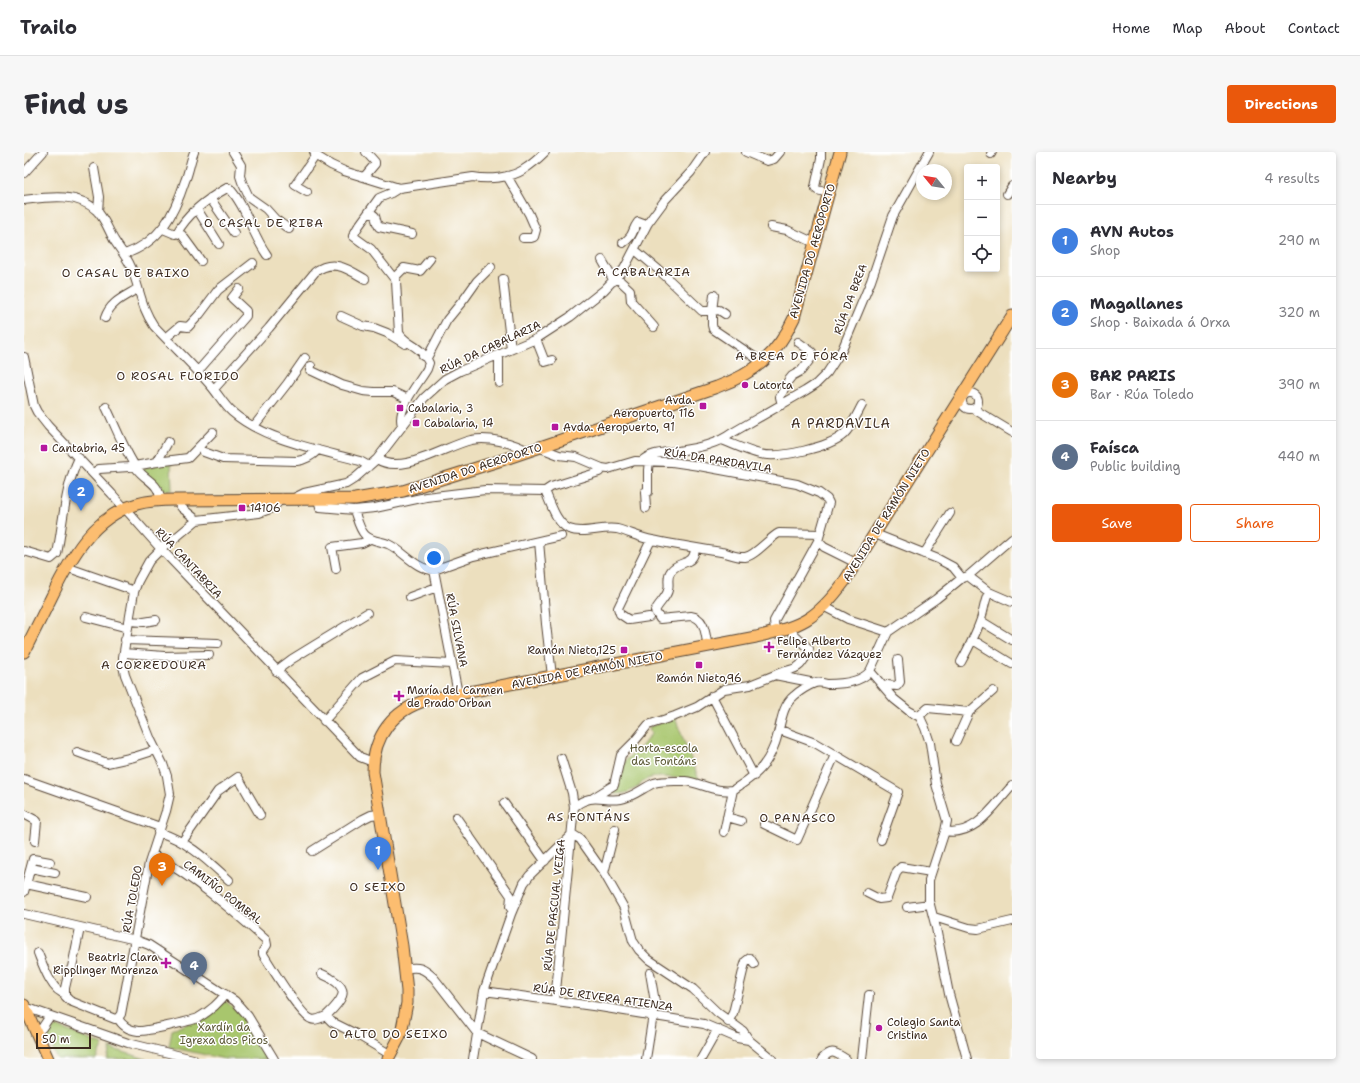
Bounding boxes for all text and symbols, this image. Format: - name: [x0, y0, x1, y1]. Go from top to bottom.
- text: Trailo: [20, 15, 77, 40]
- text: Home: [1112, 19, 1151, 37]
- text: Map: [1173, 19, 1203, 37]
- text: About: [1225, 19, 1266, 37]
- text: Contact: [1288, 19, 1340, 37]
- text: Find us: [24, 85, 129, 123]
- button: Directions: [1227, 85, 1336, 123]
- north arrow: [916, 164, 952, 200]
- map controls: [964, 164, 1000, 272]
- button: +: [964, 164, 1000, 200]
- text: Nearby: [1052, 167, 1117, 189]
- text: 4 results: [1264, 170, 1320, 187]
- street label: AVENIDA DO AEROPORTO: [786, 182, 839, 320]
- button: −: [964, 200, 1000, 236]
- district label: O CASAL DE RIBA: [204, 215, 324, 231]
- text: AVN Autos: [1090, 222, 1174, 242]
- text: 1: [1062, 232, 1068, 249]
- text: 290 m: [1278, 232, 1320, 249]
- button: locate: [964, 236, 1000, 272]
- text: Shop: [1090, 242, 1120, 259]
- street label: RÚA DA BREA: [829, 261, 871, 337]
- district label: A CABALARIA: [597, 264, 691, 280]
- district label: O CASAL DE BAIXO: [62, 265, 190, 281]
- text: Magallanes: [1090, 294, 1183, 314]
- text: 2: [1060, 304, 1070, 321]
- text: 320 m: [1278, 304, 1320, 321]
- text: Shop · Baixada á Orxa: [1090, 314, 1230, 331]
- street label: RÚA DA CABALARIA: [437, 317, 543, 377]
- district label: A BREA DE FÓRA: [735, 348, 849, 364]
- text: BAR PARIS: [1090, 366, 1176, 386]
- district label: O ROSAL FLORIDO: [116, 368, 240, 384]
- text: 3: [1060, 376, 1070, 393]
- text: 390 m: [1278, 376, 1320, 393]
- place label: Latorta: [753, 378, 793, 393]
- marker: Latorta: [740, 380, 750, 390]
- text: Bar · Rúa Toledo: [1090, 386, 1194, 403]
- place label: Avda. Aeropuerto, 116: [613, 393, 695, 421]
- place label: Cabalaria, 3: [408, 401, 473, 416]
- marker: Avda. Aeropuerto, 116: [698, 401, 708, 411]
- marker: Cabalaria, 3: [395, 403, 405, 413]
- district label: A PARDAVILA: [791, 415, 891, 432]
- place label: Cabalaria, 14: [424, 416, 494, 431]
- marker: Cabalaria, 14: [411, 418, 421, 428]
- place label: Avda. Aeropuerto, 91: [563, 420, 675, 435]
- marker: Avda. Aeropuerto, 91: [550, 422, 560, 432]
- text: Faísca: [1090, 438, 1139, 458]
- street label: AVENIDA DO AEROPORTO: [407, 440, 544, 497]
- place label: Cantabria, 45: [52, 441, 125, 456]
- marker: Cantabria, 45: [39, 443, 49, 453]
- street label: RÚA DA PARDAVILA: [663, 444, 773, 476]
- street label: AVENIDA DE RAMÓN NIETO: [838, 445, 934, 584]
- text: 4: [1060, 448, 1070, 465]
- text: 440 m: [1278, 448, 1320, 465]
- text: Public building: [1090, 458, 1181, 475]
- pin: 2: [68, 478, 94, 511]
- place label: 14106: [250, 501, 281, 516]
- marker: 14106: [237, 503, 247, 513]
- button: Save: [1052, 504, 1182, 542]
- button: Share: [1190, 504, 1320, 542]
- street label: RÚA CANTABRIA: [152, 524, 226, 602]
- your location: [424, 548, 444, 568]
- street label: RÚA SILVANA: [442, 592, 472, 668]
- place label: Felipe Alberto Fernández Vázquez: [777, 634, 882, 662]
- marker: Felipe Alberto Fernández Vázquez: [764, 642, 774, 652]
- place label: Ramón Nieto,125: [528, 643, 616, 658]
- marker: Ramón Nieto,125: [619, 645, 629, 655]
- street label: AVENIDA DE RAMÓN NIETO: [510, 647, 664, 693]
- district label: A CORREDOURA: [101, 657, 207, 673]
- marker: Ramón Nieto,96: [694, 660, 704, 670]
- place label: Ramón Nieto,96: [656, 671, 742, 686]
- place label: María del Carmen de Prado Orban: [407, 683, 503, 711]
- marker: María del Carmen de Prado Orban: [394, 691, 404, 701]
- park label: Horta-escola das Fontáns: [630, 741, 698, 769]
- district label: AS FONTÁNS: [547, 809, 631, 825]
- district label: O PANASCO: [760, 810, 836, 826]
- pin: 1: [365, 837, 391, 870]
- street label: RÚA DE PASCUAL VEIGA: [539, 838, 569, 972]
- pin: 3: [149, 853, 175, 886]
- street label: CAMIÑO POMBAL: [180, 856, 266, 928]
- street label: RÚA TOLEDO: [118, 864, 146, 934]
- district label: O SEIXO: [349, 879, 407, 895]
- place label: Beatriz Clara Ripplinger Morenza: [53, 950, 158, 978]
- pin: 4: [181, 952, 207, 985]
- marker: Beatriz Clara Ripplinger Morenza: [161, 958, 171, 968]
- street label: RÚA DE RIVERA ATIENZA: [532, 979, 674, 1015]
- place label: Colegio Santa Cristina: [887, 1015, 960, 1043]
- park label: Xardín da Igrexa dos Picos: [180, 1020, 268, 1048]
- marker: Colegio Santa Cristina: [874, 1023, 884, 1033]
- district label: O ALTO DO SEIXO: [330, 1026, 448, 1042]
- scale bar: [36, 1031, 91, 1050]
- text: 50 m: [42, 1032, 70, 1047]

